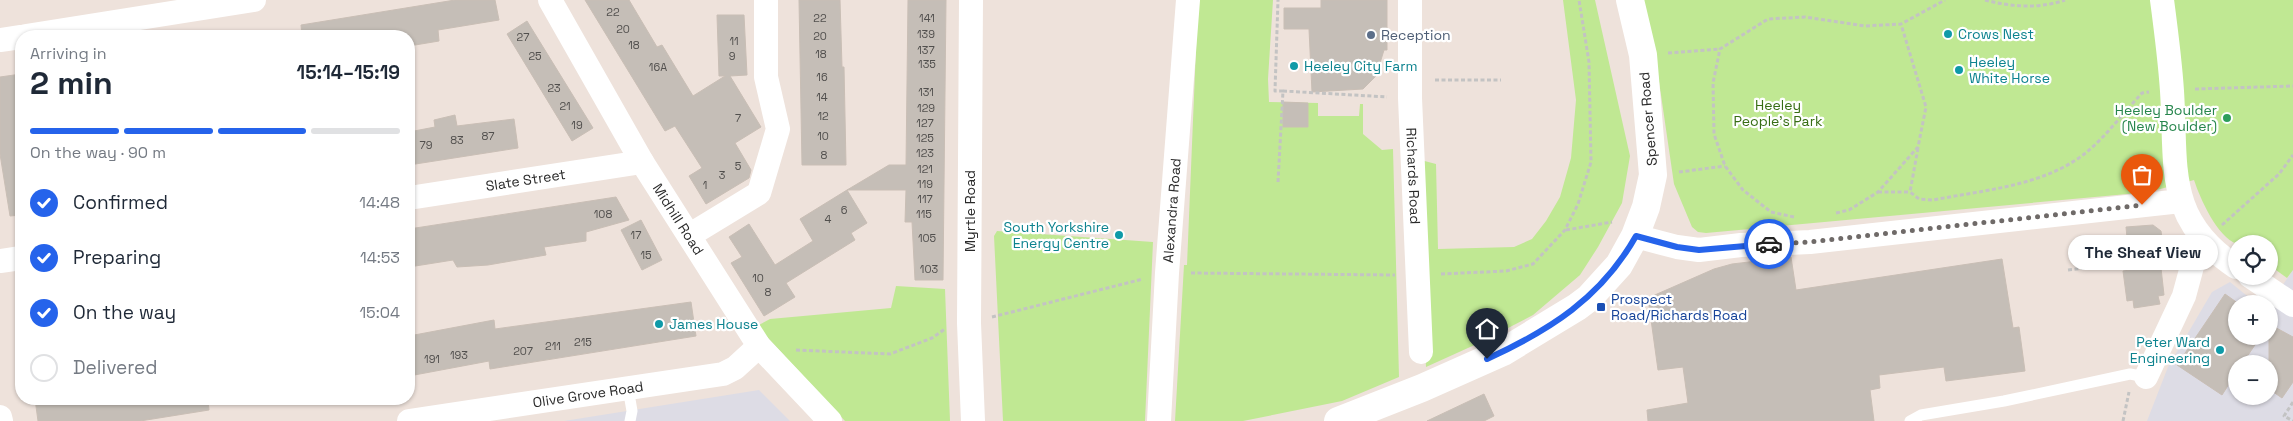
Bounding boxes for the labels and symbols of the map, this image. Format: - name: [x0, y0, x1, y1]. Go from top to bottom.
- house number: 22: [606, 5, 620, 19]
- house number: 22: [813, 11, 827, 25]
- house number: 141: [919, 11, 935, 25]
- house number: 20: [616, 22, 630, 36]
- place label: Crows Nest: [1958, 25, 2034, 43]
- place label: Reception: [1381, 26, 1451, 44]
- house number: 139: [917, 27, 935, 41]
- marker: Crows Nest: [1942, 28, 1954, 40]
- house number: 20: [813, 29, 827, 43]
- marker: Reception: [1365, 29, 1377, 41]
- house number: 27: [517, 30, 529, 44]
- house number: 11: [729, 34, 739, 48]
- house number: 18: [628, 38, 640, 52]
- house number: 137: [917, 43, 935, 57]
- house number: 18: [815, 47, 827, 61]
- house number: 25: [528, 49, 542, 63]
- house number: 9: [729, 49, 736, 63]
- place label: Heeley White Horse: [1969, 53, 2050, 87]
- house number: 135: [918, 57, 936, 71]
- place label: Heeley City Farm: [1304, 57, 1418, 75]
- house number: 16A: [649, 60, 667, 74]
- marker: Heeley City Farm: [1288, 60, 1300, 72]
- marker: Heeley White Horse: [1953, 64, 1965, 76]
- house number: 16: [816, 70, 828, 84]
- street label: Spencer Road: [1635, 71, 1661, 167]
- house number: 23: [547, 81, 561, 95]
- house number: 131: [918, 85, 934, 99]
- house number: 14: [816, 90, 828, 104]
- park label: Heeley People's Park: [1734, 96, 1823, 130]
- house number: 21: [559, 99, 571, 113]
- house number: 129: [917, 101, 935, 115]
- place label: Heeley Boulder (New Boulder): [2115, 101, 2217, 135]
- house number: 12: [817, 109, 829, 123]
- house number: 7: [735, 111, 741, 125]
- marker: Heeley Boulder (New Boulder): [2221, 112, 2233, 124]
- house number: 127: [916, 116, 934, 130]
- house number: 19: [571, 118, 583, 132]
- street label: Richards Road: [1402, 127, 1424, 225]
- house number: 87: [482, 129, 494, 143]
- house number: 10: [817, 129, 829, 143]
- house number: 125: [916, 131, 934, 145]
- house number: 83: [450, 133, 464, 147]
- house number: 79: [420, 138, 433, 152]
- house number: 123: [916, 146, 934, 160]
- house number: 8: [821, 148, 828, 162]
- pin: [2121, 154, 2163, 205]
- street label: Alexandra Road: [1159, 157, 1185, 263]
- house number: 5: [735, 159, 742, 173]
- house number: 121: [917, 162, 933, 176]
- street label: Slate Street: [484, 165, 567, 195]
- house number: 3: [719, 168, 726, 182]
- street label: Myrtle Road: [961, 170, 979, 252]
- house number: 119: [917, 177, 933, 191]
- house number: 1: [703, 178, 707, 192]
- street label: Midhill Road: [649, 180, 708, 258]
- house number: 117: [917, 192, 933, 206]
- house number: 6: [841, 203, 848, 217]
- house number: 108: [594, 207, 612, 221]
- house number: 115: [916, 207, 932, 221]
- house number: 4: [825, 212, 832, 226]
- place label: South Yorkshire Energy Centre: [1003, 218, 1109, 252]
- courier: [1744, 219, 1794, 269]
- house number: 17: [631, 228, 641, 242]
- marker: South Yorkshire Energy Centre: [1113, 229, 1125, 241]
- house number: 105: [918, 231, 937, 245]
- callout: The Sheaf View: [2067, 235, 2217, 270]
- house number: 15: [640, 248, 652, 262]
- house number: 103: [920, 262, 939, 276]
- house number: 10: [752, 271, 764, 285]
- house number: 8: [765, 285, 772, 299]
- place label: Prospect Road/Richards Road: [1611, 290, 1747, 324]
- marker: Prospect Road/Richards Road: [1595, 301, 1607, 313]
- pin: [1466, 308, 1508, 359]
- place label: James House: [669, 315, 758, 333]
- marker: James House: [653, 318, 665, 330]
- place label: Peter Ward Engineering: [2130, 333, 2210, 367]
- house number: 215: [574, 335, 592, 349]
- house number: 211: [545, 339, 561, 353]
- house number: 207: [513, 344, 533, 358]
- marker: Peter Ward Engineering: [2214, 344, 2226, 356]
- house number: 193: [450, 348, 468, 362]
- house number: 191: [424, 352, 440, 366]
- street label: Olive Grove Road: [531, 377, 645, 411]

